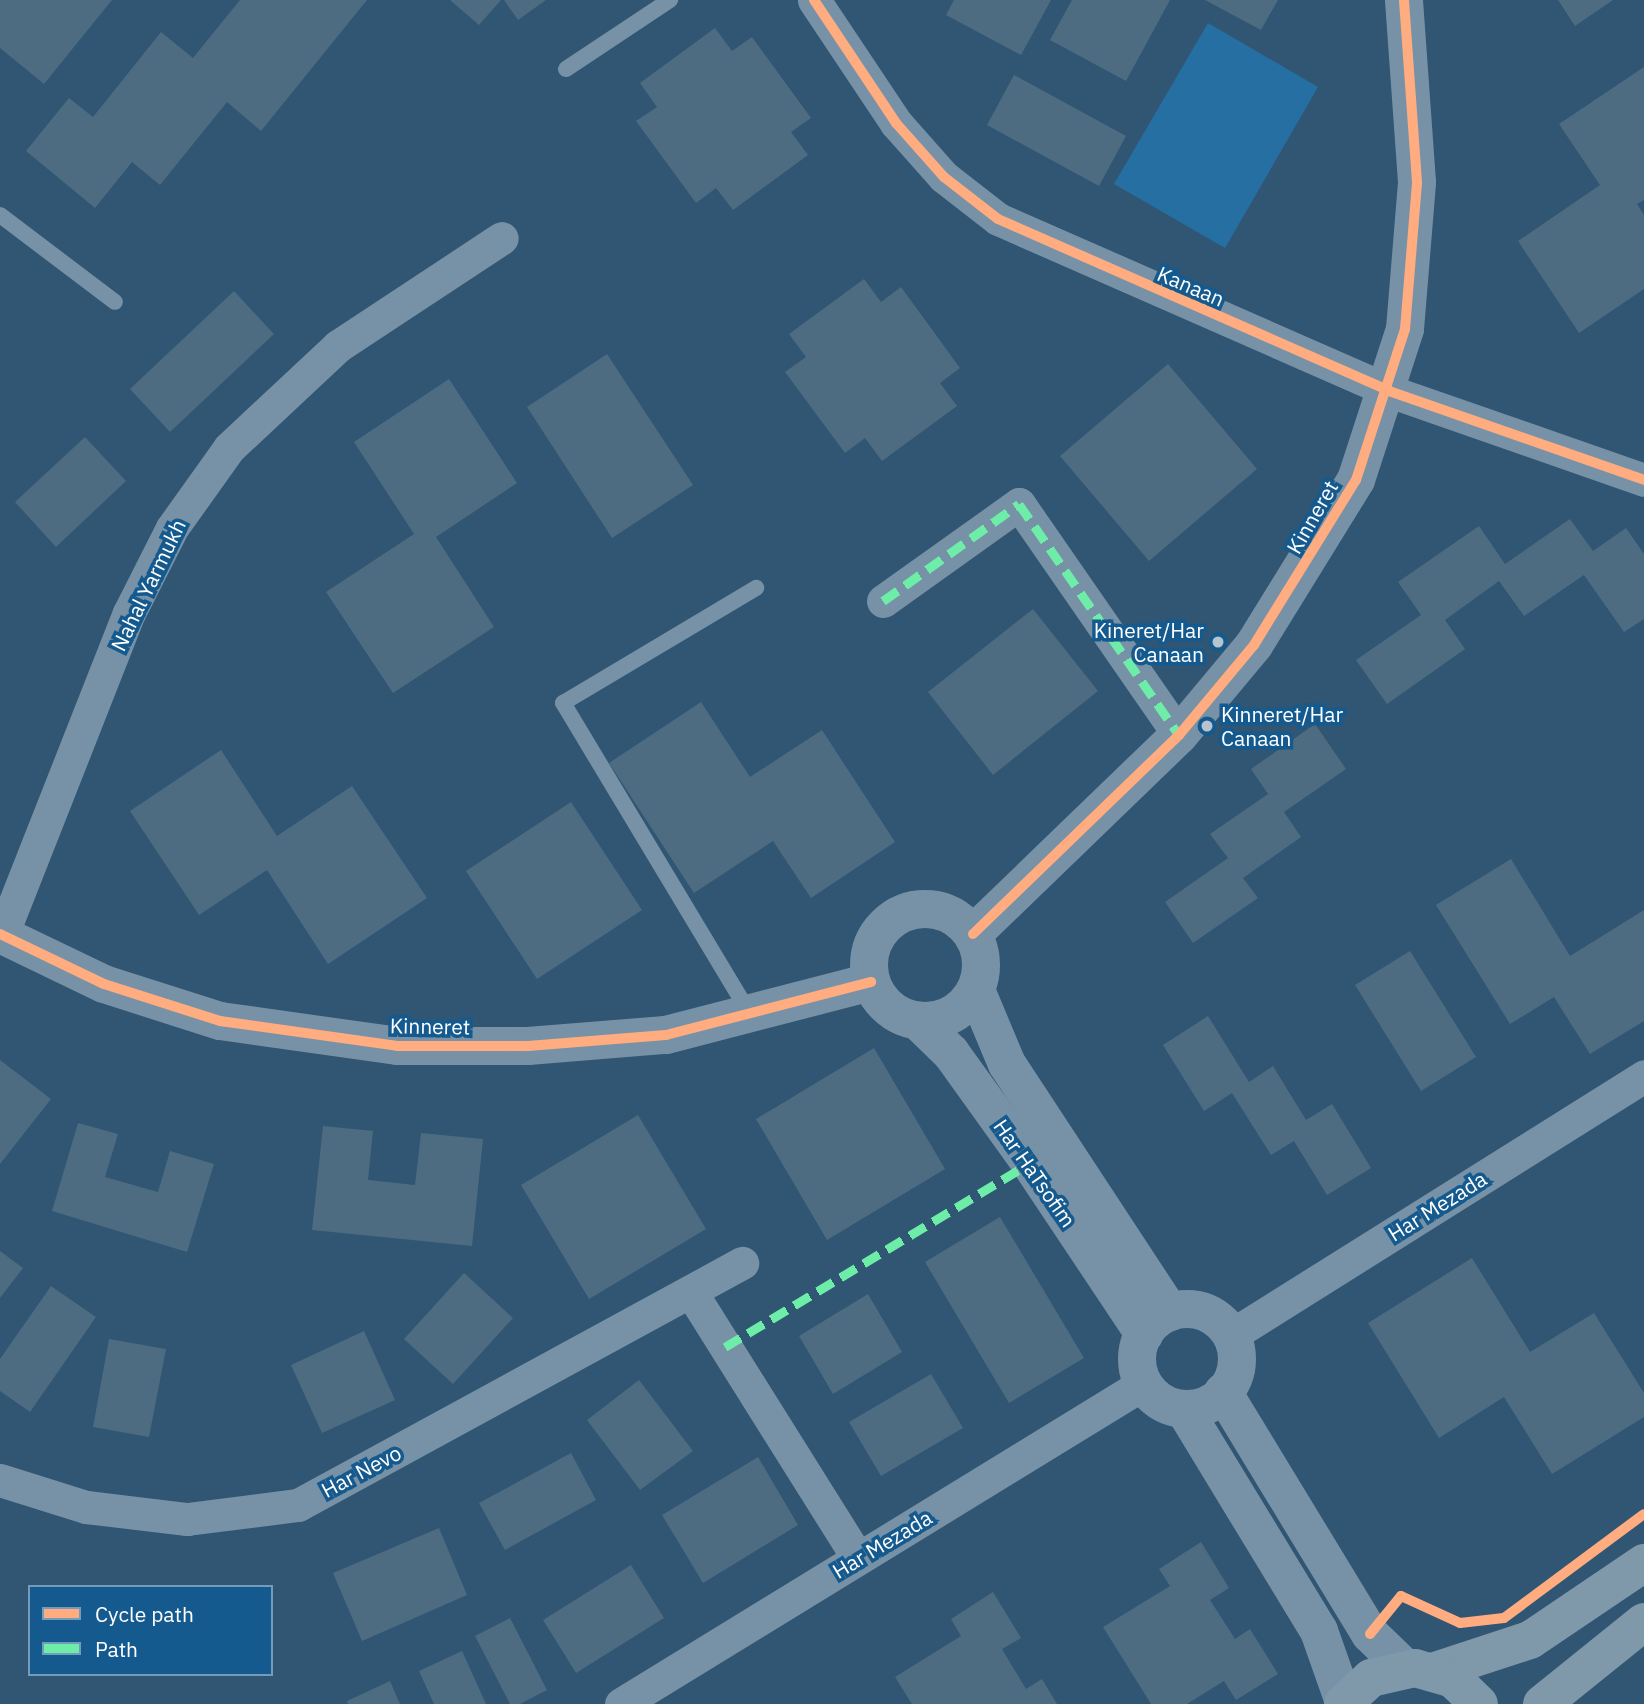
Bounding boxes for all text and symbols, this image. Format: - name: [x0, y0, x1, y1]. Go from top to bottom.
- street label: Kanaan: [1154, 261, 1228, 311]
- street label: Kinneret: [1281, 476, 1343, 558]
- street label: Nahal Yarmukh: [105, 515, 191, 655]
- place label: Kineret/Har Canaan: [1094, 617, 1204, 667]
- marker: Kineret/Har Canaan: [1210, 634, 1226, 650]
- place label: Kinneret/Har Canaan: [1221, 701, 1343, 751]
- marker: Kinneret/Har Canaan: [1199, 718, 1215, 734]
- street label: Kinneret: [390, 1013, 470, 1039]
- street label: Har HaTsofim: [989, 1114, 1081, 1232]
- street label: Har Mezada: [1383, 1166, 1491, 1246]
- street label: Har Nevo: [317, 1439, 405, 1503]
- street label: Har Mezada: [828, 1504, 936, 1584]
- legend: [28, 1585, 273, 1676]
- text: Cycle path: [95, 1600, 194, 1628]
- text: Path: [95, 1635, 138, 1663]

